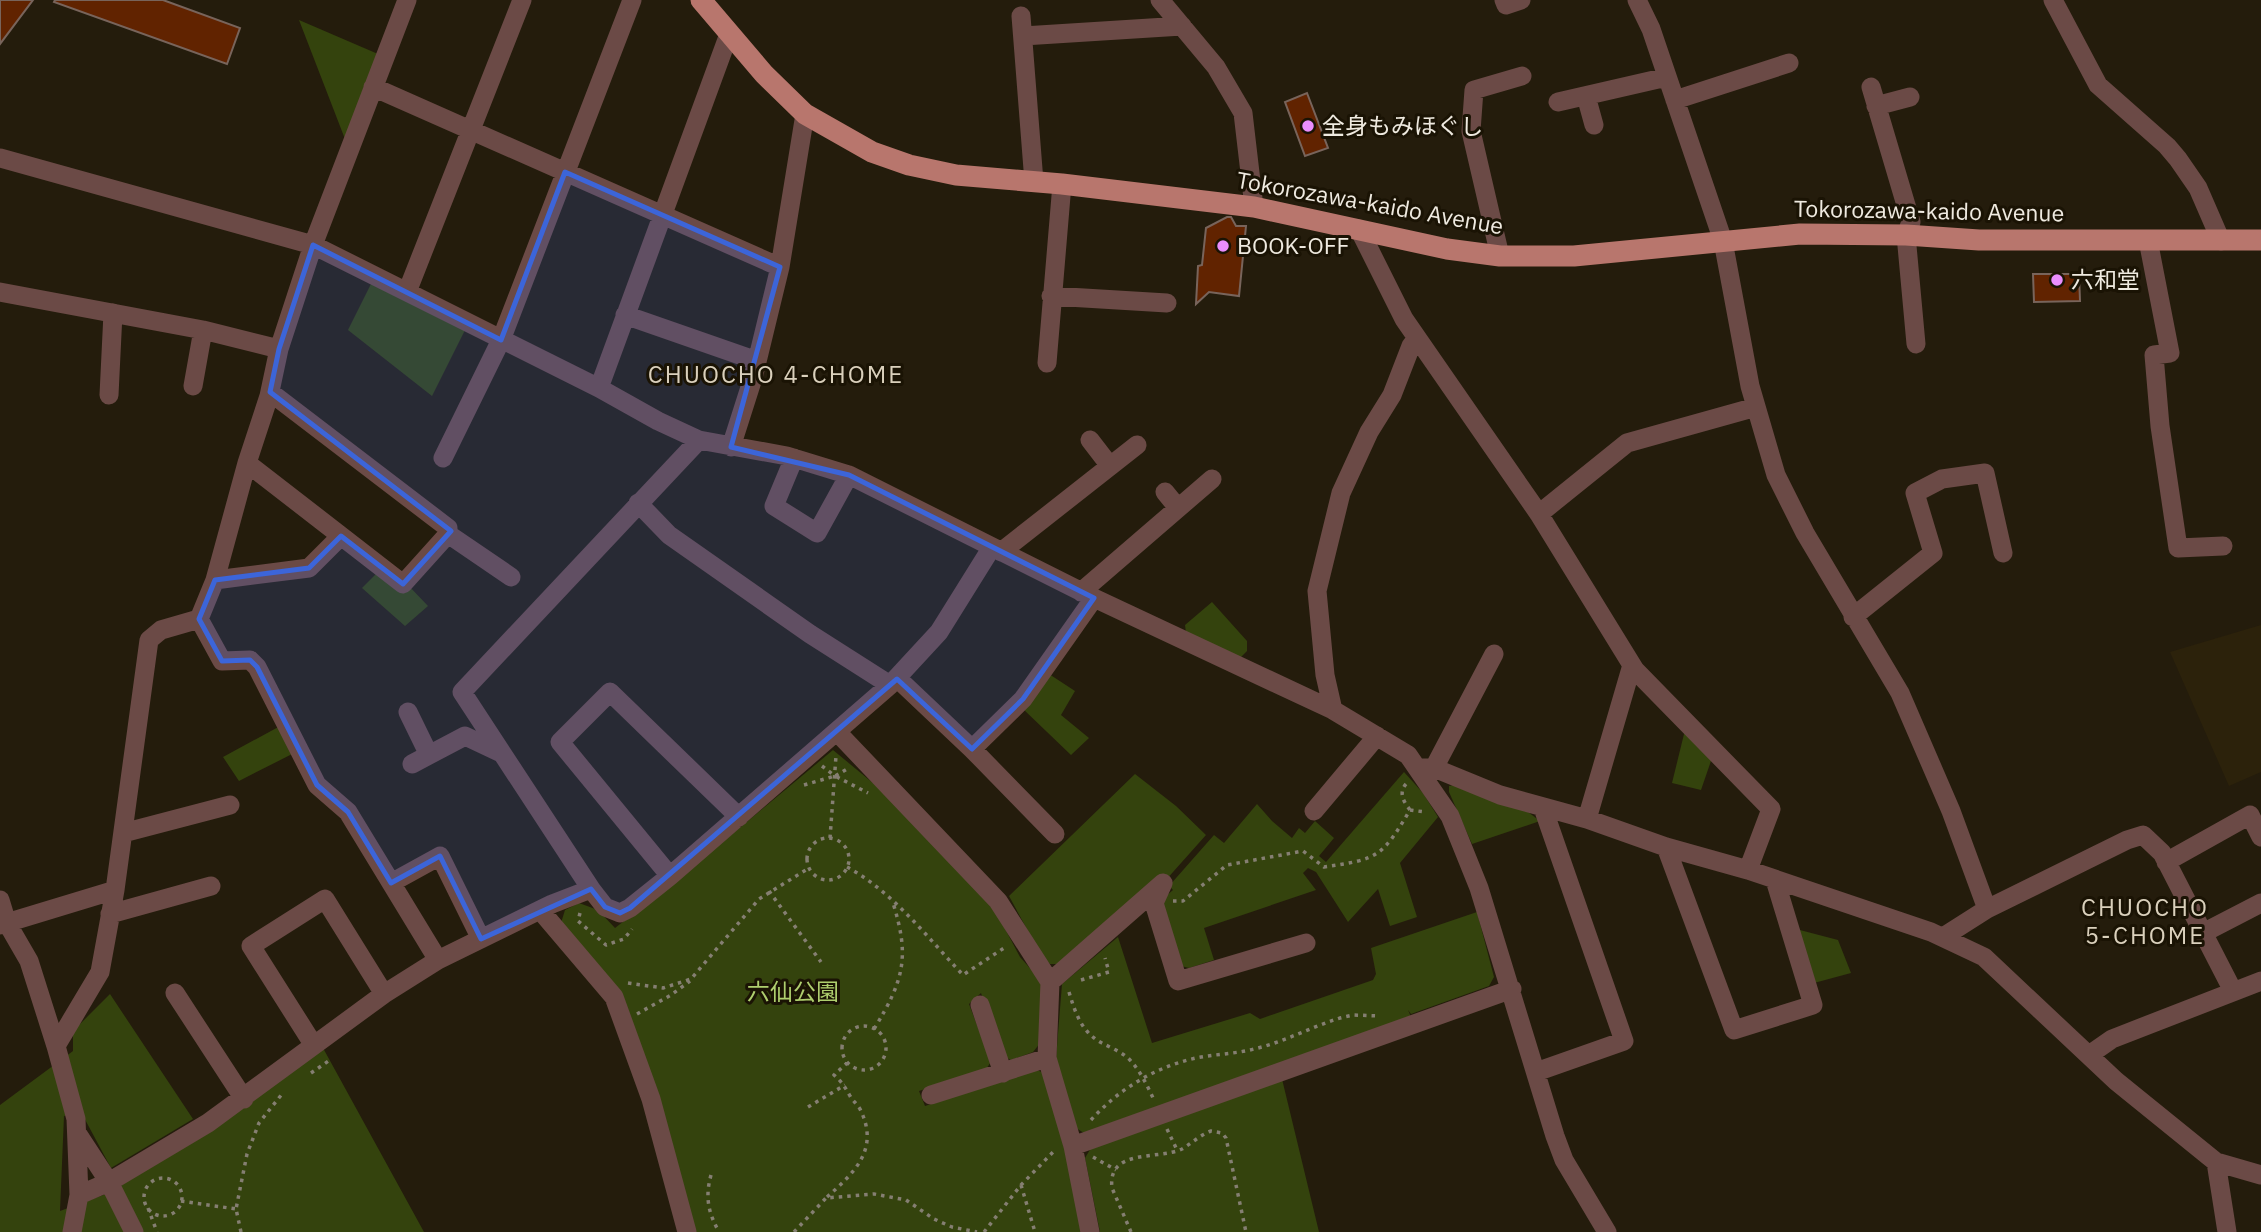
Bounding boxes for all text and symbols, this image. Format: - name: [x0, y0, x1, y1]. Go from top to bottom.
- place label: 全身もみほぐし: [1322, 110, 1483, 140]
- marker: 全身もみほぐし: [1300, 118, 1316, 134]
- street label: Tokorozawa-kaido Avenue: [1234, 164, 1506, 240]
- street label: Tokorozawa-kaido Avenue: [1794, 193, 2064, 227]
- place label: BOOK-OFF: [1237, 230, 1349, 260]
- marker: BOOK-OFF: [1215, 238, 1231, 254]
- place label: 六和堂: [2071, 264, 2140, 294]
- marker: 六和堂: [2049, 272, 2065, 288]
- district label: CHUOCHO 4-CHOME: [648, 358, 904, 390]
- district label: CHUOCHO 5-CHOME: [2081, 891, 2209, 951]
- park label: 六仙公園: [747, 976, 839, 1006]

